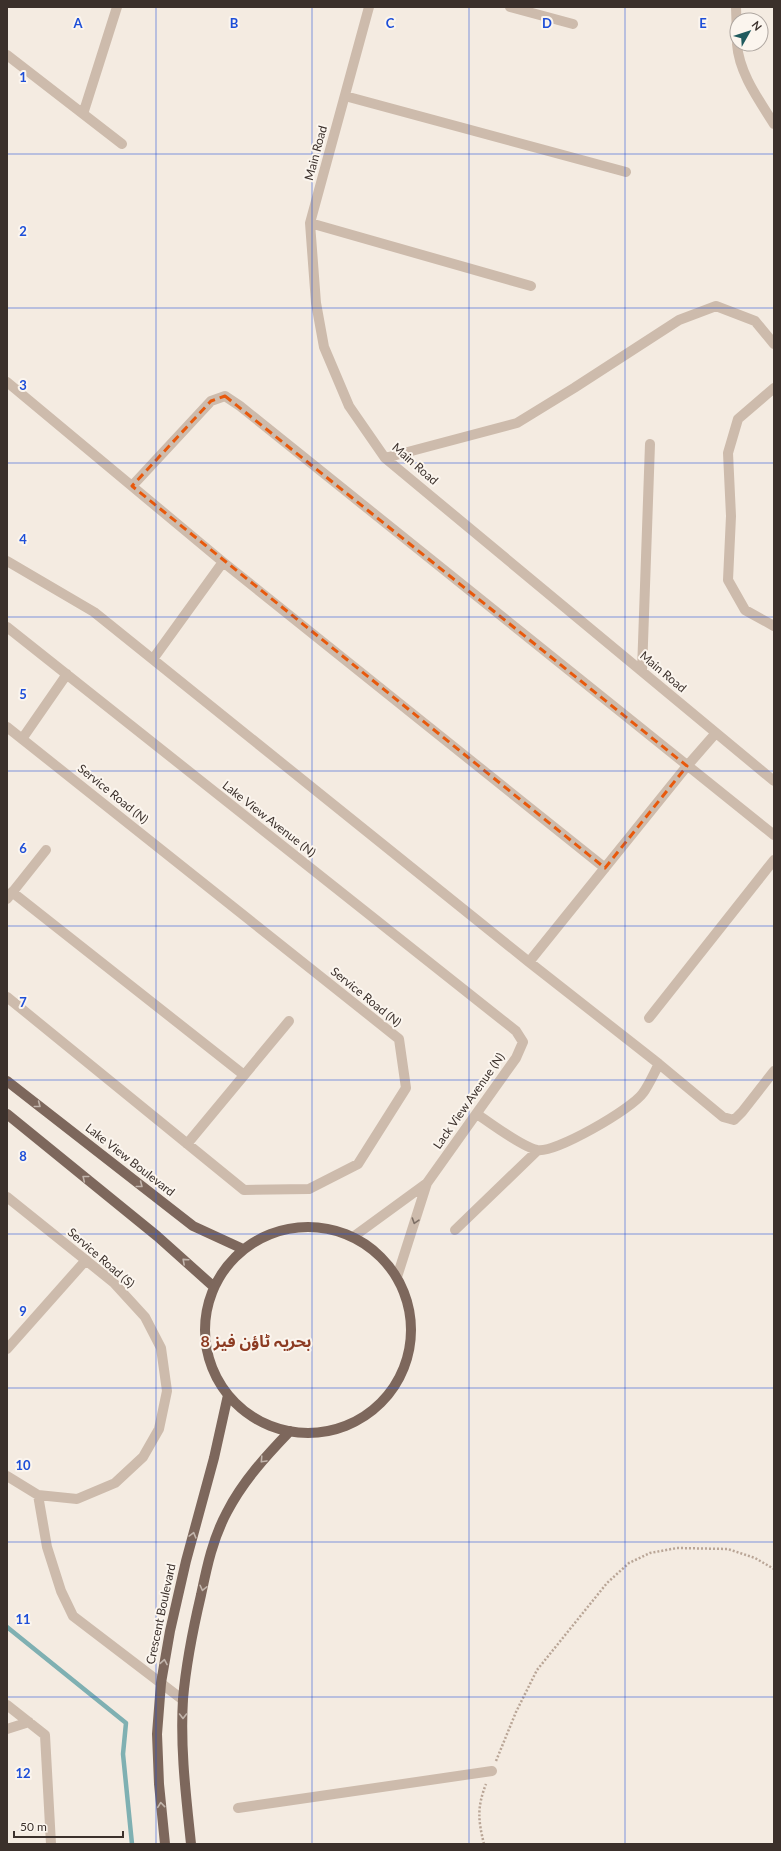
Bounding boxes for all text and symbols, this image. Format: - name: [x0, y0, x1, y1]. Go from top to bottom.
- north arrow: [729, 12, 769, 52]
- text: A: [72, 15, 83, 31]
- text: B: [230, 15, 239, 31]
- text: C: [386, 15, 395, 31]
- text: D: [542, 15, 552, 31]
- text: E: [699, 15, 707, 31]
- text: N: [749, 18, 765, 33]
- text: 1: [19, 69, 27, 85]
- street label: Main Road: [301, 124, 330, 182]
- text: 2: [19, 223, 27, 239]
- text: 3: [19, 377, 27, 393]
- street label: Main Road: [389, 440, 441, 488]
- text: 4: [19, 531, 27, 547]
- street label: Main Road: [637, 648, 690, 695]
- text: 5: [19, 686, 27, 702]
- street label: Service Road (N): [75, 761, 152, 827]
- street label: Lake View Avenue (N): [220, 777, 319, 860]
- text: 6: [19, 840, 27, 856]
- street label: Service Road (N): [328, 964, 405, 1030]
- text: 7: [19, 994, 27, 1010]
- street label: Lack View Avenue (N): [430, 1050, 507, 1152]
- one-way arrow: [33, 1100, 40, 1107]
- street label: Lake View Boulevard: [83, 1120, 178, 1199]
- text: 8: [19, 1148, 27, 1164]
- one-way arrow: [82, 1175, 90, 1182]
- one-way arrow: [136, 1180, 143, 1187]
- one-way arrow: [411, 1217, 420, 1224]
- street label: Service Road (S): [65, 1224, 138, 1291]
- one-way arrow: [182, 1258, 190, 1266]
- text: 9: [19, 1303, 27, 1319]
- district label: بحریہ ٹاؤن فیز 8: [201, 1331, 311, 1351]
- one-way arrow: [261, 1455, 268, 1462]
- text: 10: [15, 1457, 31, 1473]
- one-way arrow: [188, 1532, 196, 1538]
- street label: Crescent Boulevard: [143, 1562, 179, 1666]
- one-way arrow: [199, 1585, 207, 1591]
- text: 11: [15, 1611, 31, 1627]
- one-way arrow: [160, 1659, 168, 1665]
- one-way arrow: [179, 1713, 187, 1719]
- text: 12: [15, 1765, 31, 1781]
- one-way arrow: [157, 1802, 166, 1808]
- scale bar: [14, 1813, 123, 1839]
- text: 50 m: [20, 1819, 47, 1834]

